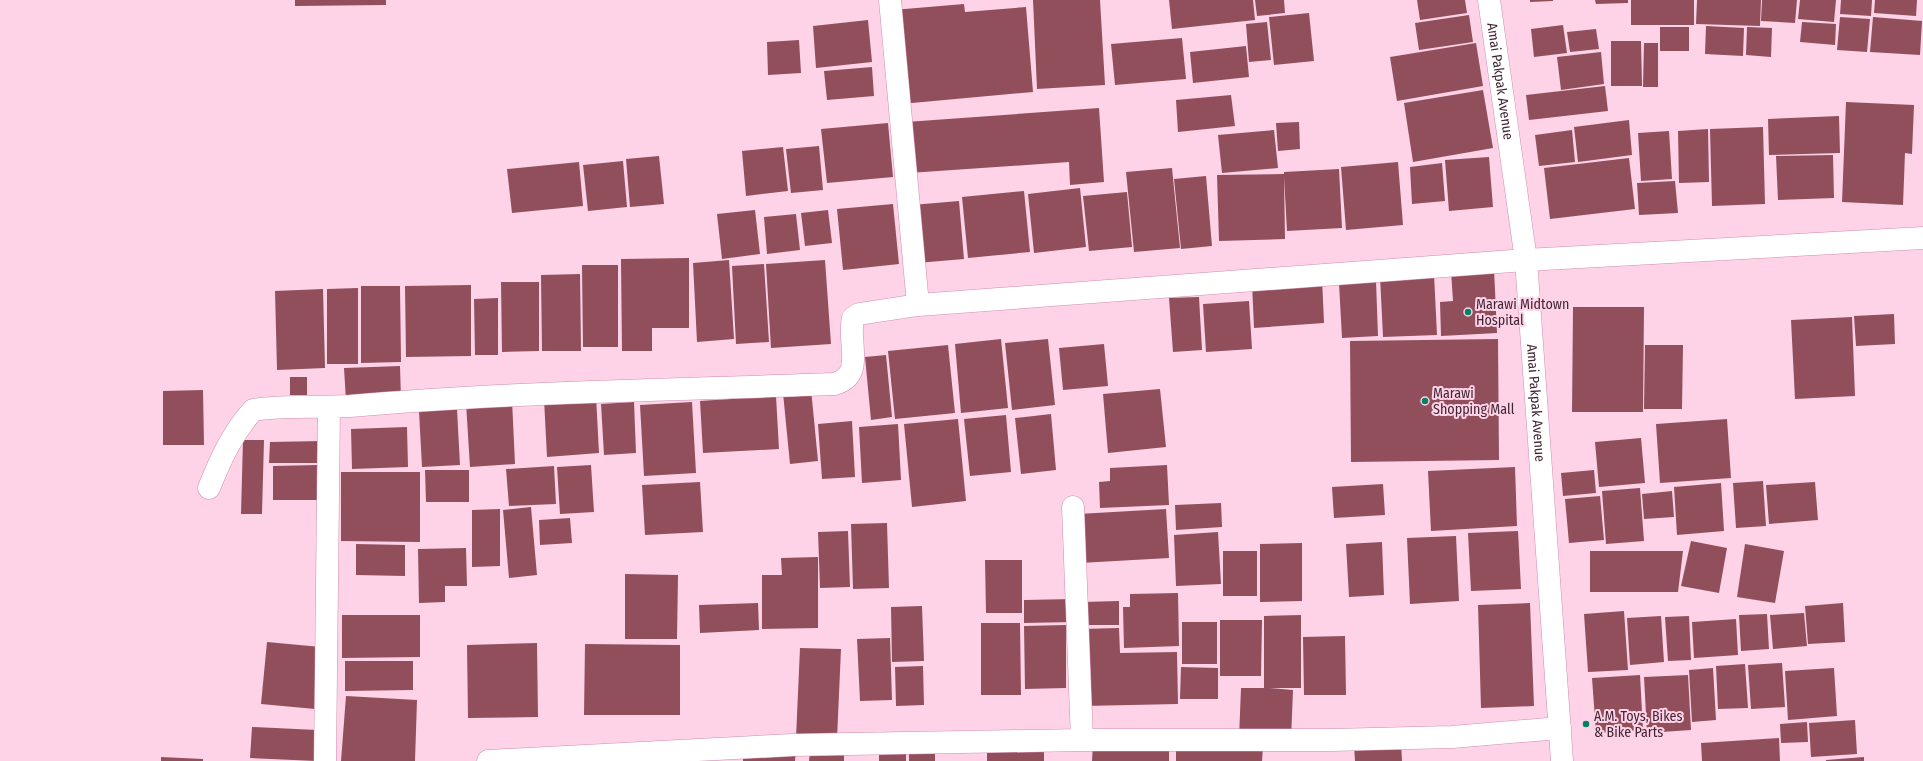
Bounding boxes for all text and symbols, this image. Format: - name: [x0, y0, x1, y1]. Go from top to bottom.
- street label: Amai Pakpak Avenue: [1484, 22, 1517, 141]
- place label: Marawi Midtown Hospital: [1476, 296, 1569, 329]
- marker: Marawi Midtown Hospital: [1463, 307, 1473, 317]
- street label: Amai Pakpak Avenue: [1524, 344, 1549, 463]
- place label: Marawi Shopping Mall: [1433, 385, 1515, 418]
- marker: Marawi Shopping Mall: [1420, 396, 1430, 406]
- place label: A.M. Toys, Bikes & Bike Parts: [1594, 708, 1682, 741]
- marker: A.M. Toys, Bikes & Bike Parts: [1581, 719, 1591, 729]

